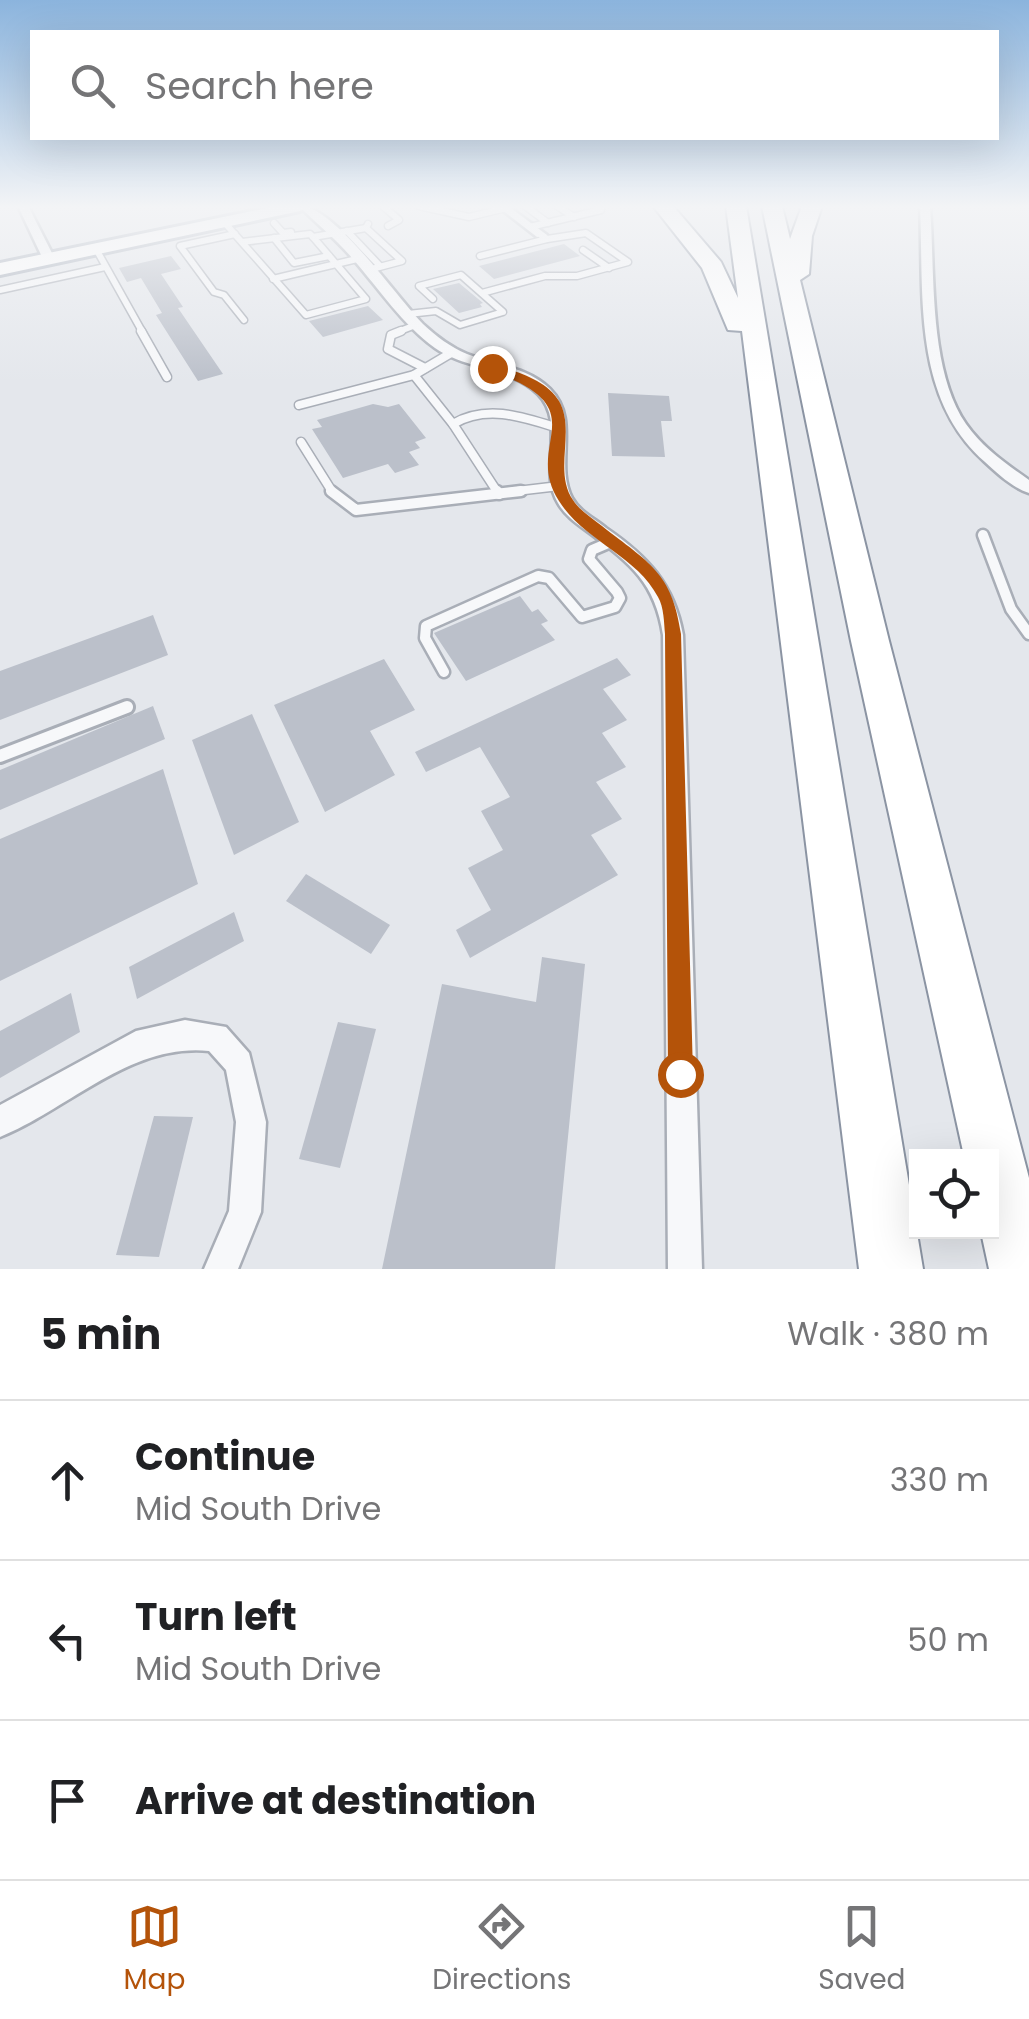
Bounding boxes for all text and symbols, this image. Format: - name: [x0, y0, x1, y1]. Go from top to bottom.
- search box: [30, 30, 999, 140]
- icon: search: [65, 58, 120, 113]
- text: Search here: [145, 59, 374, 112]
- route end: [470, 346, 516, 392]
- route start: [658, 1052, 704, 1098]
- map controls: [909, 1149, 999, 1239]
- button: locate: [909, 1149, 999, 1239]
- text: 5 min: [40, 1305, 161, 1364]
- text: Walk · 380 m: [787, 1311, 989, 1356]
- text: Continue: [135, 1430, 315, 1483]
- icon: ahead: [40, 1453, 95, 1508]
- text: 330 m: [890, 1457, 989, 1502]
- text: Mid South Drive: [135, 1486, 381, 1531]
- text: Turn left: [135, 1590, 297, 1643]
- icon: left: [40, 1613, 95, 1668]
- text: 50 m: [907, 1617, 989, 1662]
- text: Mid South Drive: [135, 1646, 381, 1691]
- icon: arrive: [40, 1773, 95, 1828]
- text: Arrive at destination: [135, 1774, 536, 1827]
- tab: Map: [123, 1899, 185, 2001]
- tab: Directions: [432, 1899, 571, 2001]
- tab: Saved: [818, 1899, 906, 2001]

